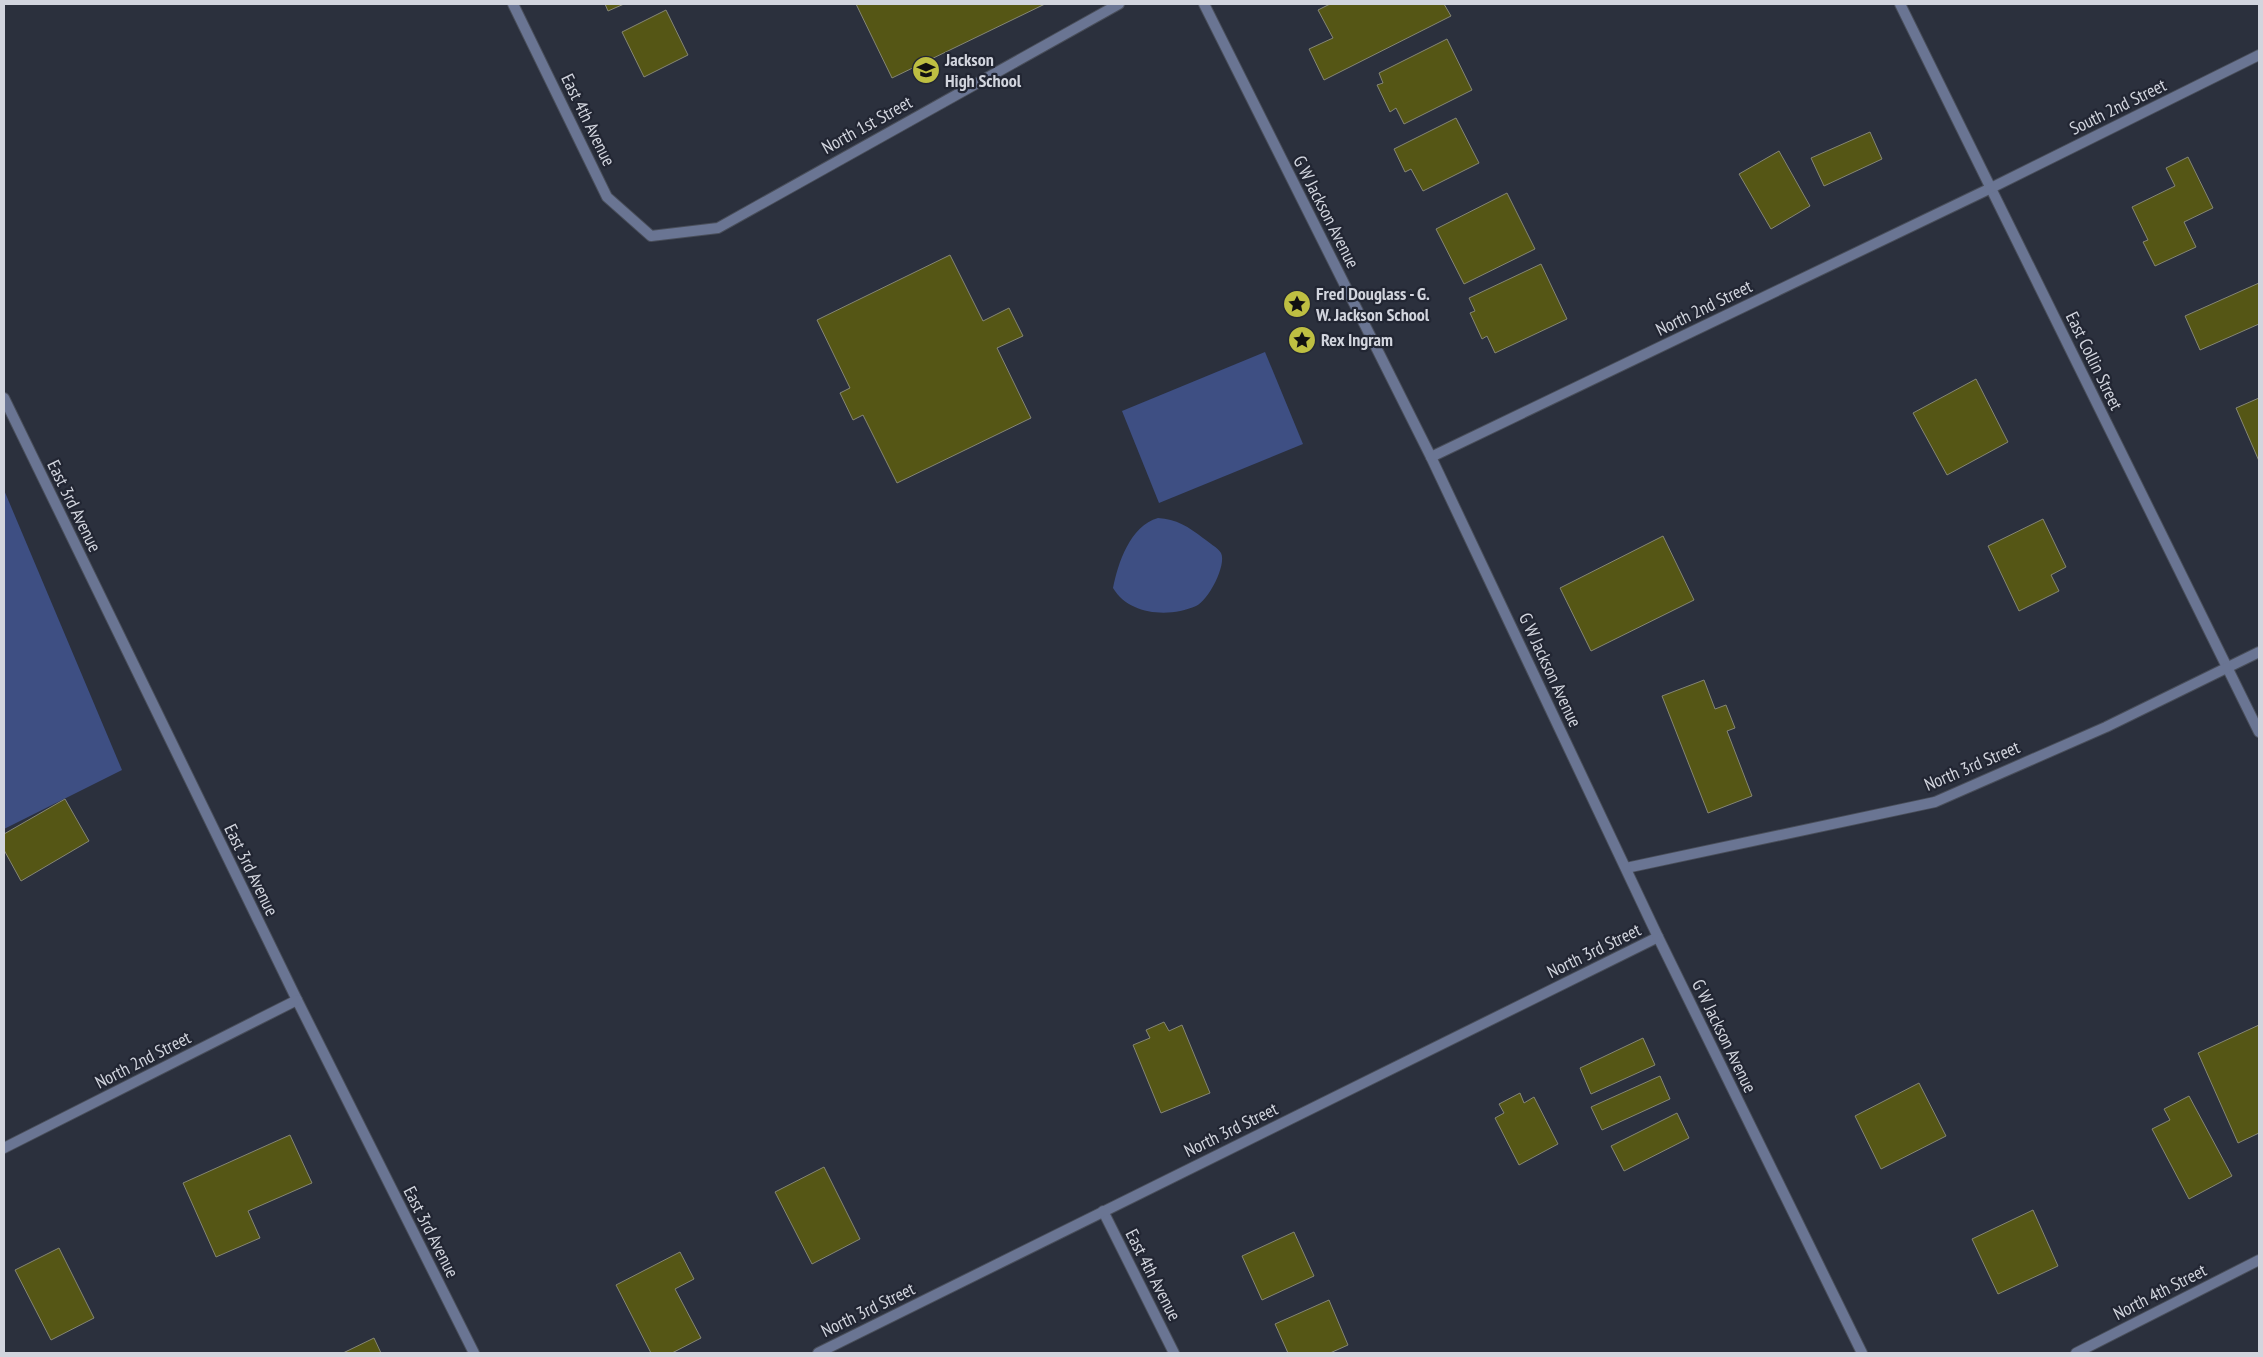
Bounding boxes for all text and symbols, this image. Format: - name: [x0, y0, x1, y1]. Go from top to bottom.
- place label: Jackson High School: [944, 48, 1022, 92]
- school or university icon: Jackson High School: [911, 55, 941, 85]
- street label: East 4th Avenue: [556, 70, 621, 170]
- street label: South 2nd Street: [2066, 73, 2170, 140]
- street label: North 1st Street: [818, 90, 916, 159]
- street label: G W Jackson Avenue: [1288, 152, 1365, 272]
- street label: North 2nd Street: [1652, 274, 1756, 341]
- place label: Fred Douglass - G. W. Jackson School: [1315, 282, 1430, 326]
- place icon: Fred Douglass - G. W. Jackson School: [1282, 289, 1312, 319]
- street label: East Collin Street: [2061, 308, 2128, 414]
- place icon: Rex Ingram: [1287, 325, 1317, 355]
- place label: Rex Ingram: [1321, 328, 1393, 351]
- street label: East 3rd Avenue: [42, 456, 107, 556]
- street label: G W Jackson Avenue: [1514, 609, 1587, 731]
- street label: North 3rd Street: [1921, 735, 2023, 796]
- street label: East 3rd Avenue: [219, 820, 284, 920]
- street label: North 3rd Street: [1543, 918, 1644, 983]
- street label: G W Jackson Avenue: [1687, 975, 1762, 1096]
- street label: North 2nd Street: [91, 1026, 195, 1093]
- street label: North 3rd Street: [1180, 1097, 1281, 1162]
- street label: East 3rd Avenue: [399, 1182, 464, 1281]
- street label: East 4th Avenue: [1121, 1225, 1186, 1324]
- street label: North 4th Street: [2109, 1258, 2210, 1325]
- street label: North 3rd Street: [817, 1277, 918, 1342]

